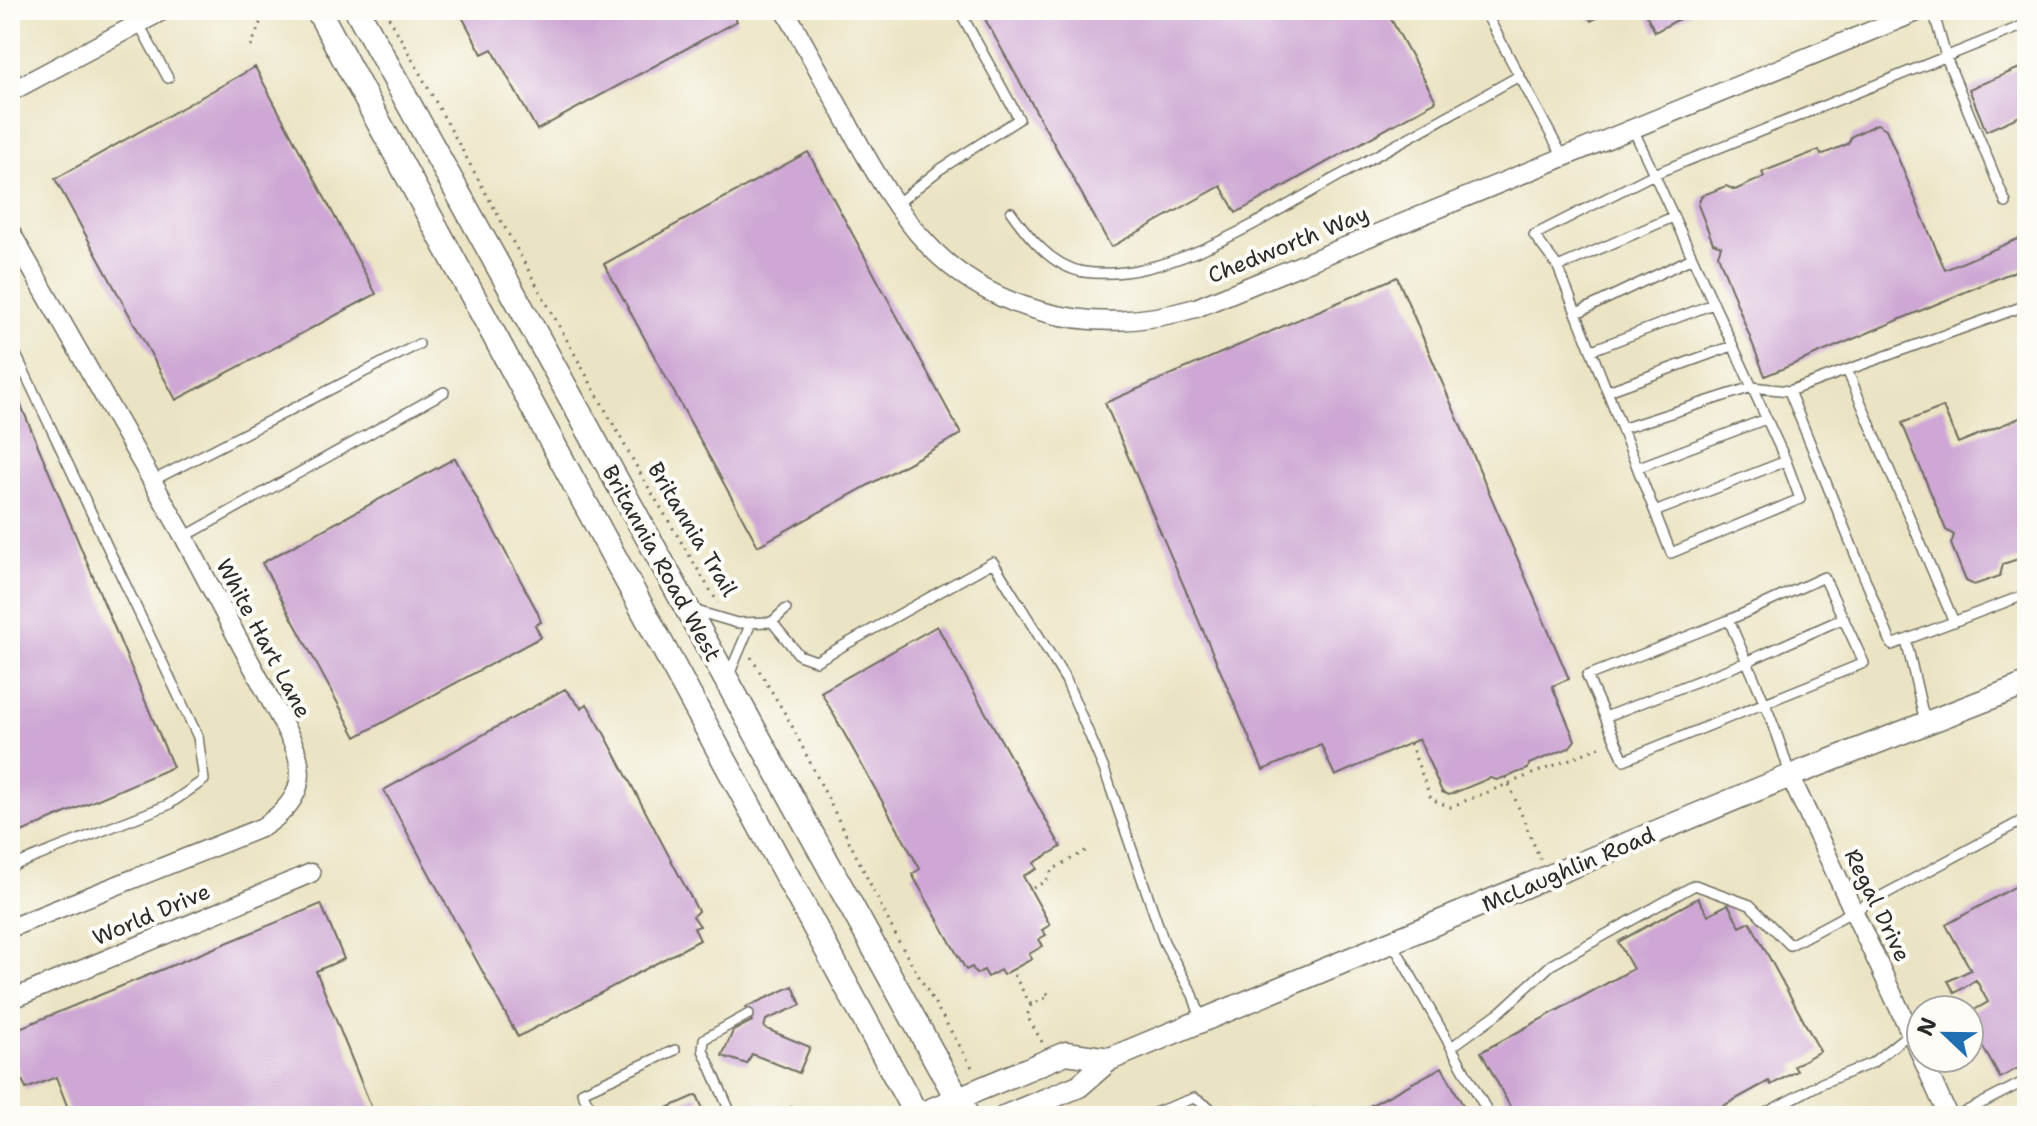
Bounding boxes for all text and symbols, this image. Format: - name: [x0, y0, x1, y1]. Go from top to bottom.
- street label: Chedworth Way: [1203, 199, 1373, 290]
- street label: Britannia Trail: [641, 457, 744, 602]
- street label: Britannia Road West: [595, 460, 728, 667]
- street label: White Hart Lane: [209, 554, 318, 723]
- street label: McLaughlin Road: [1477, 820, 1659, 919]
- street label: Regal Drive: [1838, 844, 1917, 966]
- street label: World Drive: [88, 877, 214, 952]
- north arrow: [1905, 994, 1985, 1074]
- text: N: [1910, 1013, 1944, 1040]

